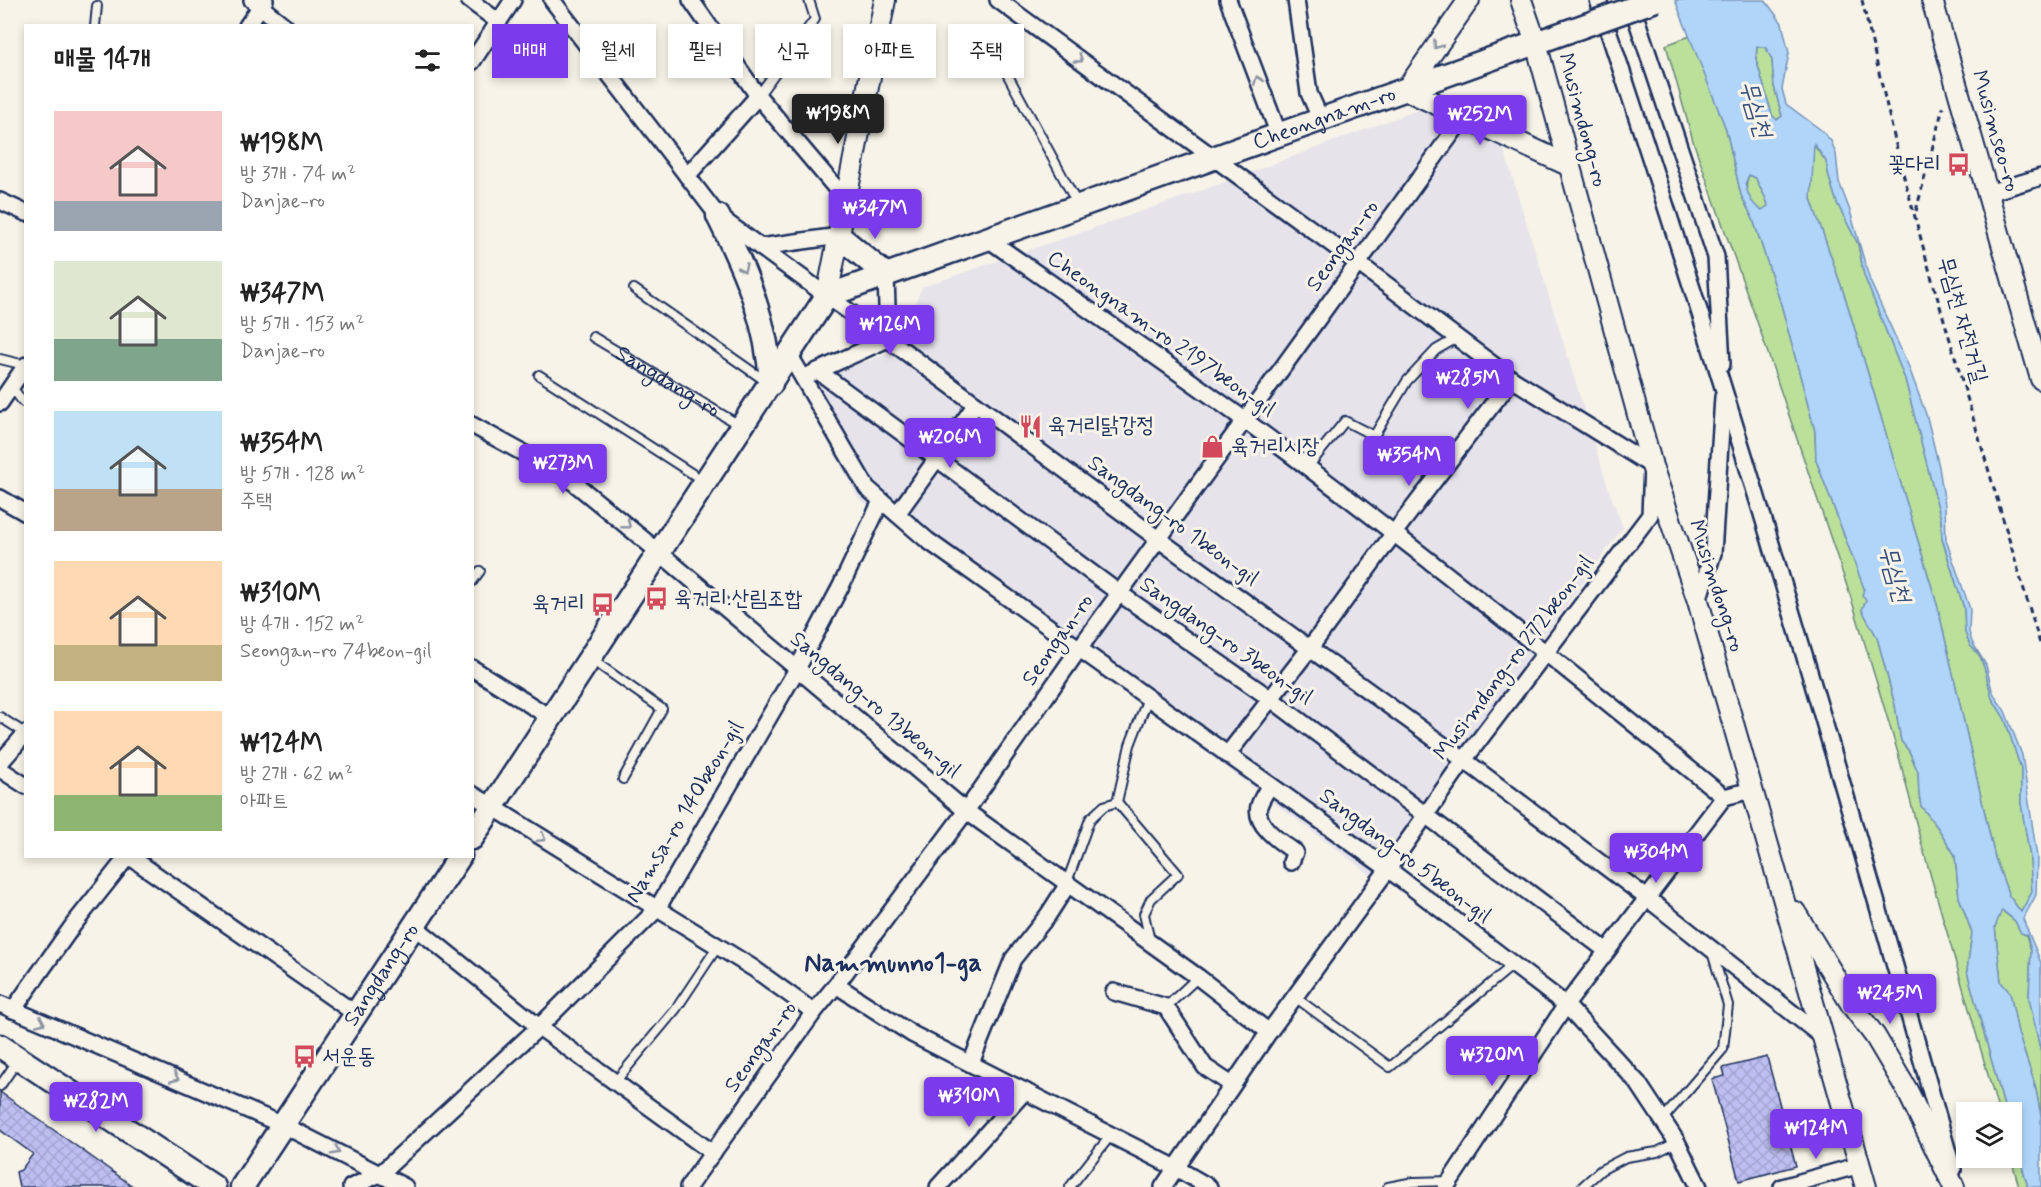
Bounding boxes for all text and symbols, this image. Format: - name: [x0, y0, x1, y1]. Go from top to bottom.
- chip: 매매: [492, 24, 568, 78]
- chip: 월세: [580, 24, 656, 78]
- chip: 필터: [668, 24, 743, 78]
- chip: 신규: [755, 24, 831, 78]
- chip: 아파트: [843, 24, 936, 78]
- chip: 주택: [948, 24, 1024, 78]
- one-way arrow: [1433, 38, 1444, 49]
- text: 매물 14개: [54, 43, 151, 77]
- icon: filters: [411, 44, 444, 77]
- street label: Musimdong-ro: [1548, 50, 1613, 191]
- one-way arrow: [1072, 52, 1083, 63]
- street label: Musimseo-ro: [1964, 67, 2026, 195]
- one-way arrow: [1253, 76, 1265, 87]
- water label: 무심천: [1732, 77, 1779, 144]
- street label: Cheongnam-ro: [1249, 80, 1400, 157]
- pin: ₩198M: [796, 94, 880, 145]
- pin: ₩252M: [1438, 95, 1522, 146]
- text: ₩198M: [806, 100, 870, 127]
- text: ₩252M: [1448, 101, 1512, 128]
- text: ₩198M: [240, 127, 323, 161]
- icon: home: [102, 135, 174, 207]
- place label: 꽃다리: [1888, 151, 1941, 179]
- bus stop icon: 꽃다리: [1946, 152, 1972, 178]
- text: 방 3개 · 74 m²: [240, 161, 356, 188]
- text: Danjae-ro: [240, 188, 325, 215]
- pin: ₩347M: [833, 189, 917, 240]
- text: ₩347M: [843, 195, 907, 222]
- street label: Seongan-ro: [1300, 195, 1388, 299]
- street label: Cheongnam-ro 2197beon-gil: [1041, 244, 1281, 424]
- street label: 무심천 자전거길: [1931, 254, 1993, 387]
- one-way arrow: [736, 262, 748, 273]
- text: ₩347M: [240, 277, 324, 311]
- icon: home: [102, 285, 174, 357]
- pin: ₩126M: [848, 305, 932, 356]
- text: 방 5개 · 153 m²: [240, 311, 364, 338]
- text: ₩126M: [859, 311, 921, 338]
- text: Danjae-ro: [240, 338, 325, 365]
- street label: Sangdang-ro: [610, 340, 725, 424]
- pin: ₩285M: [1426, 359, 1510, 410]
- text: ₩285M: [1436, 365, 1500, 392]
- place label: 육거리닭강정: [1048, 412, 1154, 440]
- restaurant icon: 육거리닭강정: [1017, 413, 1043, 439]
- pin: ₩206M: [908, 418, 992, 469]
- text: ₩206M: [918, 424, 982, 451]
- text: ₩354M: [240, 427, 323, 461]
- place label: 육거리시장: [1231, 433, 1320, 461]
- shop icon: 육거리시장: [1200, 434, 1226, 460]
- icon: home: [102, 435, 174, 507]
- pin: ₩354M: [1367, 436, 1451, 487]
- text: ₩354M: [1377, 442, 1441, 469]
- pin: ₩273M: [521, 444, 605, 495]
- street label: Sangdang-ro 1beon-gil: [1080, 449, 1264, 595]
- text: ₩273M: [533, 450, 593, 477]
- text: 방 5개 · 128 m²: [240, 461, 365, 488]
- text: 주택: [240, 488, 272, 515]
- street label: Musimdong-ro: [1679, 516, 1751, 657]
- one-way arrow: [620, 518, 631, 529]
- water label: 무심천: [1871, 542, 1918, 609]
- street label: Musimdong-ro 272beon-gil: [1428, 550, 1603, 768]
- street label: Sangdang-ro 3beon-gil: [1132, 571, 1318, 714]
- text: ₩310M: [240, 577, 321, 611]
- icon: home: [102, 585, 174, 657]
- place label: 육거리.산림조합: [674, 585, 803, 613]
- bus stop icon: 육거리.산림조합: [643, 586, 669, 612]
- street label: Seongan-ro: [1016, 588, 1103, 693]
- place label: 육거리: [532, 590, 585, 618]
- bus stop icon: 육거리: [590, 591, 616, 617]
- text: 방 4개 · 152 m²: [240, 611, 364, 638]
- street label: Sangdang-ro 13beon-gil: [782, 625, 966, 787]
- text: Seongan-ro 74beon-gil: [240, 638, 432, 665]
- street label: Namsa-ro 140beon-gil: [620, 716, 751, 909]
- text: ₩124M: [240, 727, 323, 761]
- icon: home: [102, 735, 174, 807]
- text: 방 2개 · 62 m²: [240, 761, 353, 788]
- street label: Sangdang-ro 5beon-gil: [1312, 782, 1497, 932]
- text: 아파트: [240, 788, 288, 815]
- one-way arrow: [536, 830, 546, 842]
- pin: ₩304M: [1614, 833, 1698, 884]
- text: ₩304M: [1624, 839, 1688, 866]
- street label: Sangdang-ro: [338, 918, 426, 1032]
- district label: Nammunno1-ga: [804, 947, 982, 982]
- pin: ₩245M: [1848, 974, 1932, 1025]
- text: ₩245M: [1857, 980, 1923, 1007]
- street label: Seongan-ro: [718, 996, 806, 1100]
- one-way arrow: [35, 1015, 46, 1027]
- pin: ₩320M: [1450, 1036, 1534, 1087]
- text: ₩320M: [1460, 1042, 1524, 1069]
- place label: 서운동: [322, 1043, 375, 1071]
- bus stop icon: 서운동: [291, 1044, 317, 1070]
- one-way arrow: [168, 1071, 179, 1083]
- pin: ₩310M: [927, 1077, 1011, 1128]
- pin: ₩282M: [54, 1082, 138, 1133]
- text: ₩310M: [938, 1083, 1000, 1110]
- text: ₩282M: [63, 1088, 129, 1115]
- map controls: [1956, 1102, 2022, 1168]
- button: layers: [1956, 1102, 2022, 1168]
- pin: ₩124M: [1774, 1109, 1858, 1160]
- text: ₩124M: [1784, 1115, 1848, 1142]
- one-way arrow: [329, 1144, 340, 1156]

